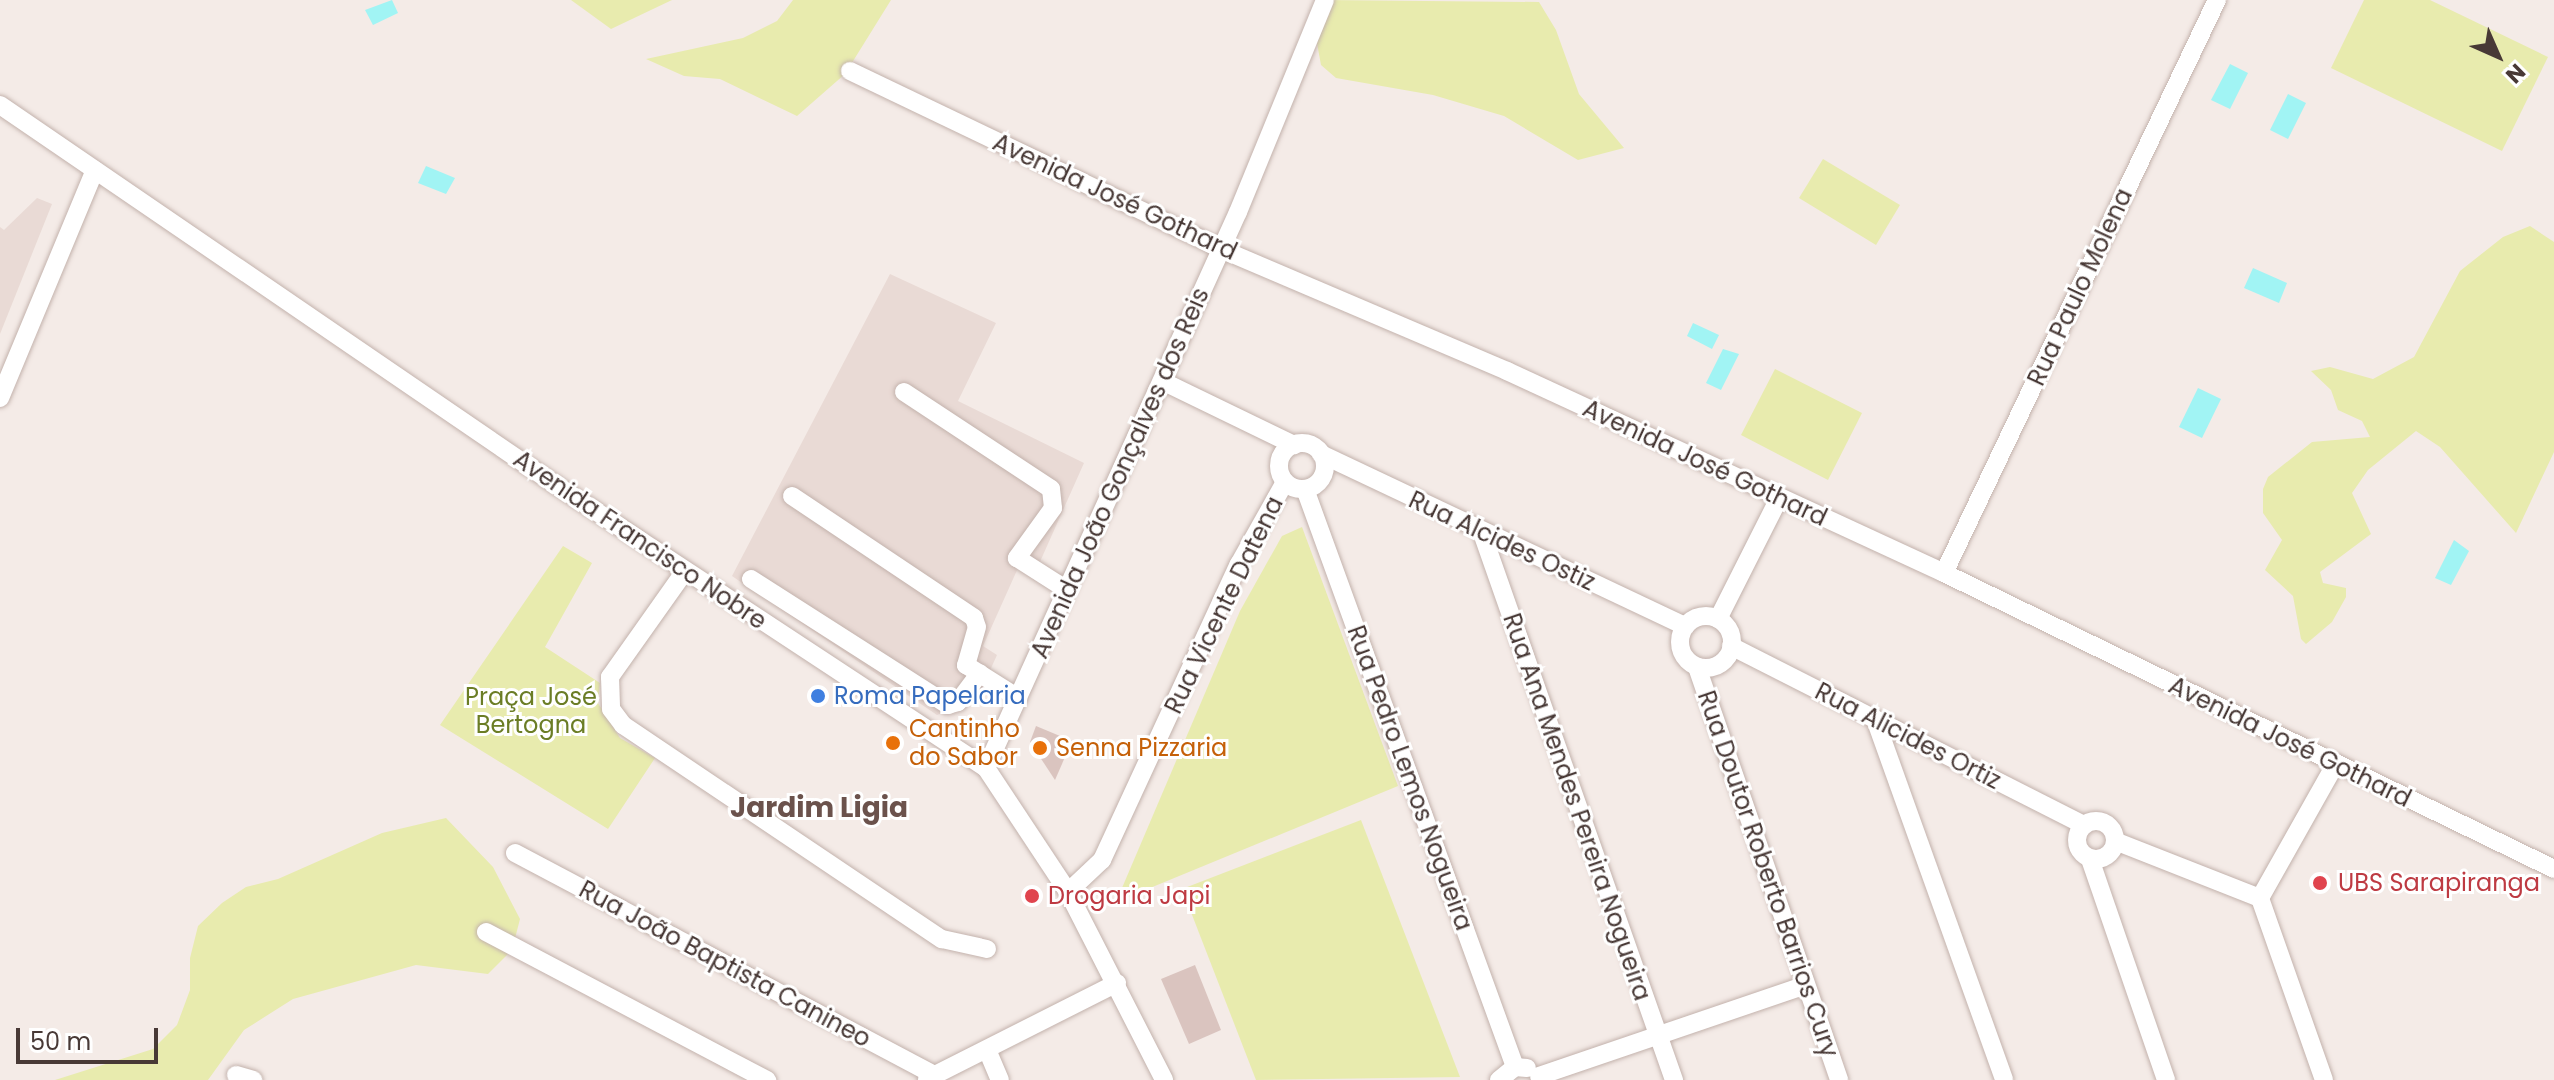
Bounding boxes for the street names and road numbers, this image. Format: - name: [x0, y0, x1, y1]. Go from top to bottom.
- street label: Avenida José Gothard: [988, 128, 1242, 266]
- street label: Rua Paulo Molena: [2022, 184, 2138, 390]
- street label: Avenida João Gonçalves dos Reis: [1025, 283, 1215, 663]
- street label: Avenida José Gothard: [1578, 394, 1832, 532]
- street label: Avenida Francisco Nobre: [508, 444, 772, 636]
- street label: Rua Alcides Ostiz: [1404, 485, 1600, 597]
- street label: Rua Vicente Datena: [1159, 492, 1289, 718]
- street label: Rua Ana Mendes Pereira Nogueira: [1497, 610, 1657, 1004]
- street label: Rua Pedro Lemos Nogueira: [1341, 622, 1479, 934]
- street label: Avenida José Gothard: [2164, 671, 2416, 813]
- street label: Rua Alicides Ortiz: [1810, 677, 2006, 795]
- street label: Rua Doutor Roberto Barrios Cury: [1692, 687, 1844, 1061]
- street label: Rua João Baptista Canineo: [574, 875, 876, 1053]

